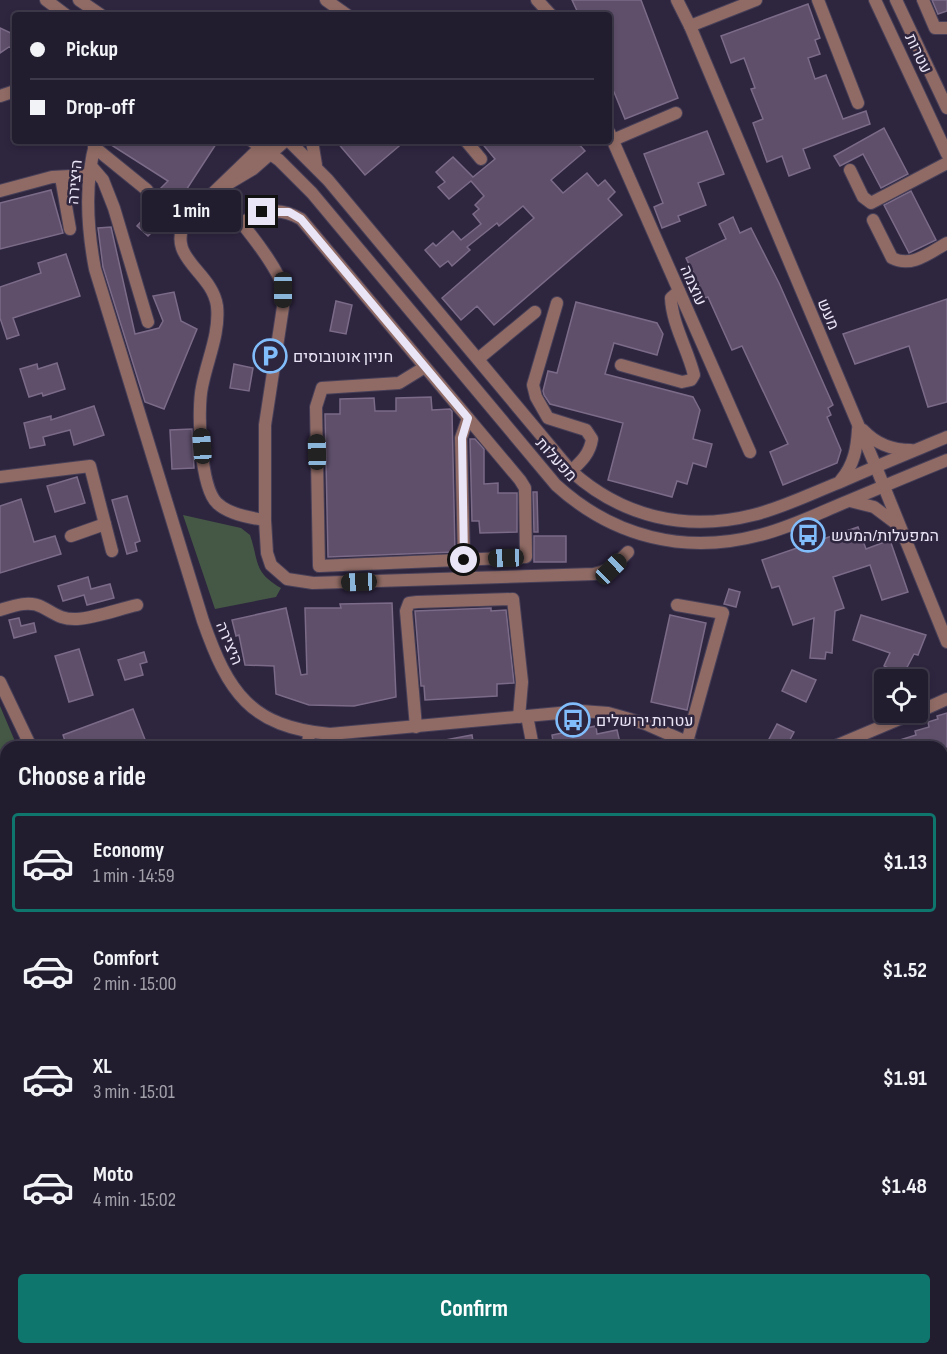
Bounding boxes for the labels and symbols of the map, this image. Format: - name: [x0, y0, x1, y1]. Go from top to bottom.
- street label: עטרות: [900, 31, 935, 77]
- street label: היצירה: [64, 159, 87, 205]
- callout: 1 min: [142, 191, 241, 233]
- route end: [248, 198, 275, 225]
- street label: עוצמה: [675, 262, 710, 309]
- car: [274, 272, 292, 308]
- street label: מעש: [813, 296, 843, 333]
- parking icon: חניון אוטובוסים: [252, 338, 288, 374]
- place label: חניון אוטובוסים: [293, 348, 393, 367]
- car: [192, 427, 212, 465]
- car: [308, 434, 326, 470]
- street label: מפעלות: [531, 434, 580, 486]
- bus stop icon: המפעלות/המעש: [790, 517, 826, 553]
- place label: המפעלות/המעש: [831, 527, 939, 546]
- route start: [450, 546, 477, 573]
- car: [488, 548, 524, 568]
- car: [592, 550, 630, 588]
- car: [341, 572, 377, 592]
- street label: היצירה: [211, 619, 246, 668]
- bus stop icon: עטרות ירושלים: [555, 702, 591, 738]
- place label: עטרות ירושלים: [596, 712, 694, 731]

